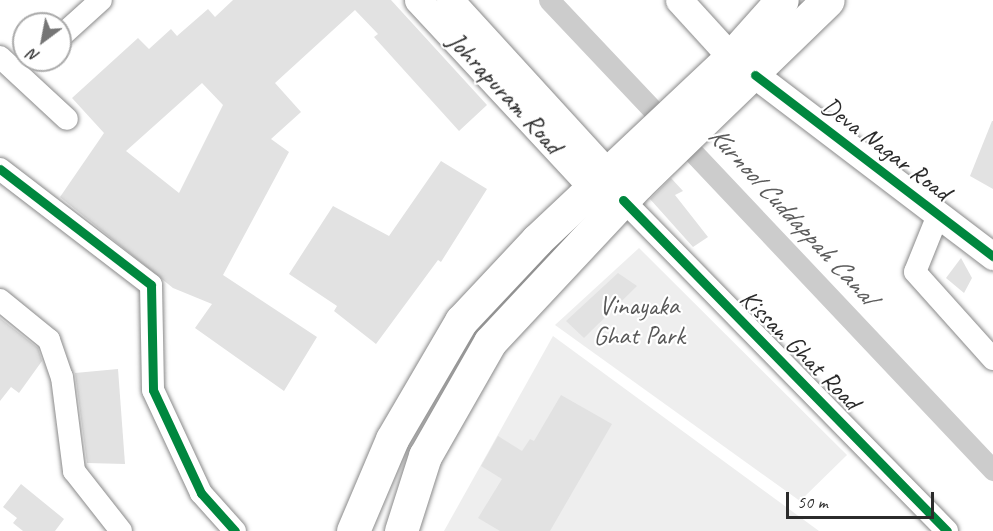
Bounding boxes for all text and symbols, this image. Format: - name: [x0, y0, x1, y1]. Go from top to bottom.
- north arrow: [12, 12, 72, 72]
- street label: Johrapuram Road: [441, 26, 569, 160]
- text: N: [24, 44, 43, 67]
- street label: Deva Nagar Road: [815, 90, 957, 208]
- water label: Kurnool Cuddappah Canal: [701, 120, 883, 310]
- street label: Kissan Ghat Road: [733, 283, 867, 417]
- park label: Vinayaka Ghat Park: [593, 290, 685, 352]
- scale bar: [789, 480, 938, 518]
- text: 50 m: [797, 491, 828, 513]

